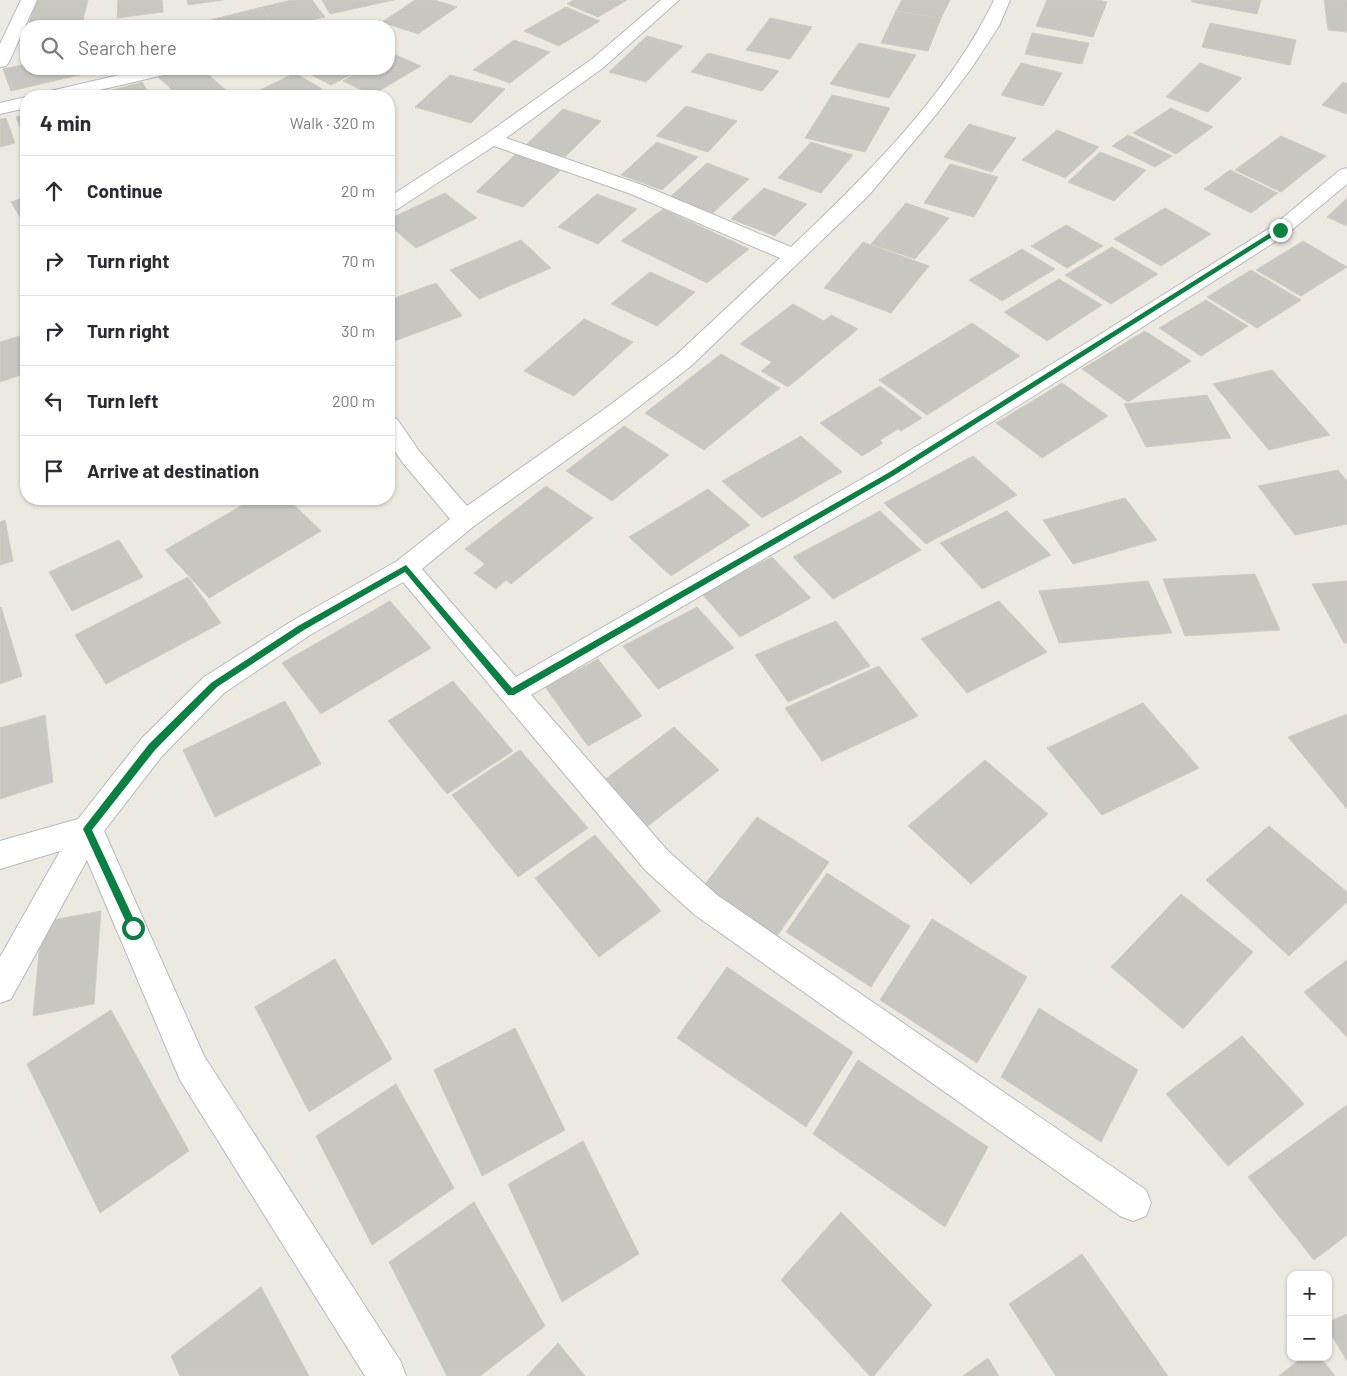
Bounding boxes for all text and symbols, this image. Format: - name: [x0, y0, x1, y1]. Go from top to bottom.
- search box: [20, 20, 395, 75]
- icon: search: [38, 34, 66, 62]
- text: Search here: [78, 36, 177, 59]
- text: 4 min: [40, 110, 91, 135]
- text: Walk · 320 m: [290, 113, 375, 132]
- icon: ahead: [40, 177, 68, 205]
- text: Continue: [87, 179, 163, 202]
- text: 20 m: [341, 181, 375, 200]
- route end: [1269, 219, 1292, 242]
- icon: right: [40, 247, 68, 275]
- text: Turn right: [87, 249, 169, 272]
- text: 70 m: [342, 251, 375, 270]
- icon: right: [40, 317, 68, 345]
- text: Turn right: [87, 319, 169, 342]
- text: 30 m: [341, 321, 375, 340]
- icon: left: [40, 387, 68, 415]
- text: Turn left: [87, 389, 158, 412]
- text: 200 m: [332, 391, 375, 410]
- icon: arrive: [40, 457, 68, 485]
- text: Arrive at destination: [87, 459, 259, 482]
- route start: [122, 917, 145, 940]
- map controls: [1287, 1271, 1332, 1361]
- button: +: [1287, 1271, 1332, 1316]
- button: −: [1287, 1316, 1332, 1361]

